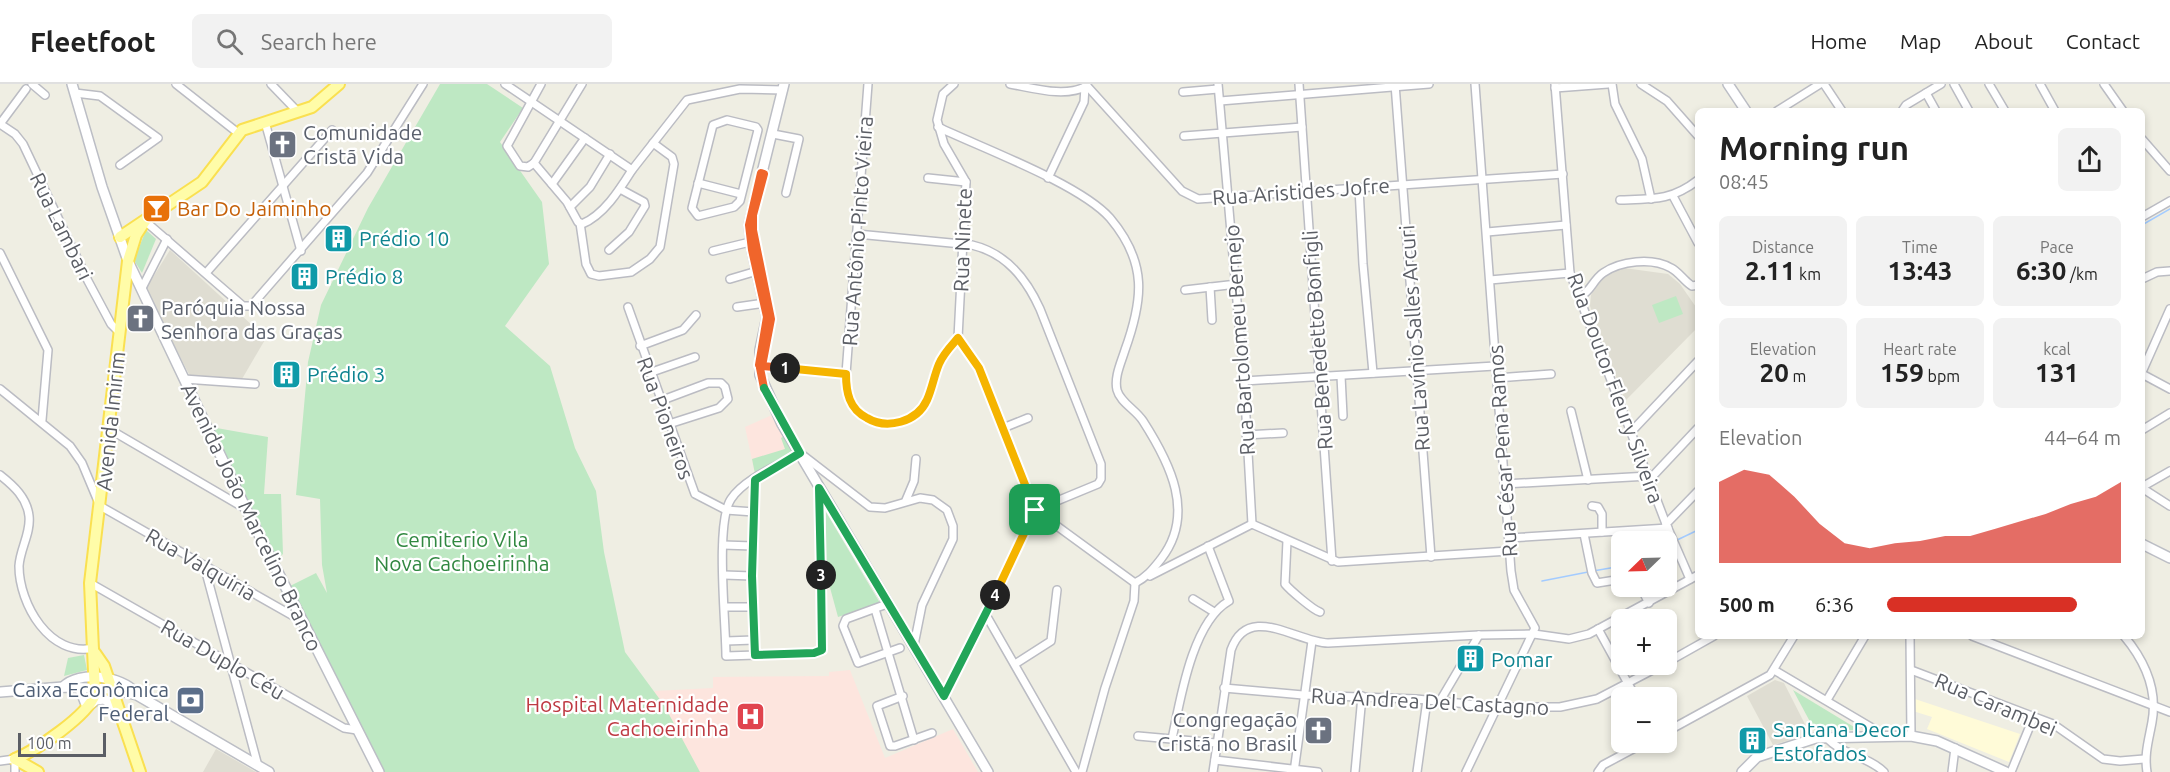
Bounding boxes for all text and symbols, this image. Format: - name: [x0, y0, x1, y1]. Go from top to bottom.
- search box: [192, 14, 612, 68]
- icon: search: [213, 25, 246, 58]
- text: Fleetfoot: [30, 26, 156, 57]
- text: Search here: [261, 29, 377, 54]
- text: Home: [1810, 29, 1867, 53]
- text: Map: [1900, 29, 1941, 53]
- text: About: [1974, 29, 2033, 53]
- text: Contact: [2066, 29, 2140, 53]
- street label: Rua Antônio Pinto Vieira: [837, 115, 877, 347]
- place label: Comunidade Cristã Vida: [303, 120, 422, 168]
- church icon: Comunidade Cristã Vida: [266, 128, 298, 160]
- button: share: [2058, 128, 2121, 191]
- text: Morning run: [1719, 129, 1909, 166]
- street label: Rua Lambari: [26, 168, 98, 284]
- text: 08:45: [1719, 170, 1769, 193]
- street label: Rua Aristides Jofre: [1211, 173, 1391, 209]
- street label: Rua Ninete: [948, 188, 976, 292]
- bar icon: Bar Do Jaiminho: [140, 192, 172, 224]
- place label: Bar Do Jaiminho: [177, 196, 332, 220]
- building icon: Prédio 10: [322, 222, 354, 254]
- street label: Rua Bartolomeu Bernejo: [1219, 224, 1259, 456]
- street label: Rua Lavínio Salles Arcuri: [1394, 224, 1434, 452]
- place label: Prédio 10: [359, 226, 449, 250]
- street label: Rua Benedetto Bonfigli: [1297, 229, 1337, 451]
- text: Distance: [1752, 238, 1814, 256]
- text: Time: [1902, 238, 1938, 256]
- text: Pace: [2040, 238, 2074, 256]
- text: 2.11: [1745, 256, 1795, 285]
- text: 13:43: [1887, 256, 1953, 285]
- text: 6:30: [2016, 256, 2066, 285]
- building icon: Prédio 8: [288, 260, 320, 292]
- place label: Prédio 8: [325, 264, 403, 288]
- text: km: [1795, 265, 1821, 283]
- text: /km: [2066, 265, 2098, 283]
- street label: Rua Doutor Fleury Silveira: [1563, 269, 1669, 507]
- place label: Paróquia Nossa Senhora das Graças: [161, 295, 343, 343]
- church icon: Paróquia Nossa Senhora das Graças: [124, 303, 156, 335]
- text: Elevation: [1750, 340, 1816, 358]
- text: Heart rate: [1883, 340, 1957, 358]
- text: kcal: [2043, 340, 2071, 358]
- street label: Rua César Pena Ramos: [1483, 344, 1521, 558]
- street label: Avenida Imirim: [91, 350, 129, 492]
- street label: Rua Pioneiros: [633, 353, 699, 483]
- pin: 1: [770, 353, 800, 383]
- building icon: Prédio 3: [270, 358, 302, 390]
- text: 20: [1760, 358, 1789, 387]
- text: 159: [1880, 358, 1924, 387]
- text: 131: [2035, 358, 2079, 387]
- text: 1: [780, 359, 790, 377]
- place label: Prédio 3: [307, 362, 385, 386]
- text: m: [1789, 367, 1806, 385]
- text: bpm: [1924, 367, 1960, 385]
- street label: Avenida João Marcelino Branco: [177, 379, 327, 655]
- text: Elevation: [1719, 426, 1802, 449]
- text: 44–64 m: [2044, 426, 2121, 449]
- pin: [1009, 484, 1060, 535]
- icon: arrive: [1018, 493, 1051, 526]
- street label: Rua Valquiria: [142, 523, 260, 605]
- park label: Cemiterio Vila Nova Cachoeirinha: [374, 527, 550, 575]
- north arrow: [1611, 531, 1677, 597]
- map controls: [1611, 531, 1677, 753]
- pin: 3: [806, 560, 836, 590]
- text: 3: [816, 566, 826, 584]
- pin: 4: [980, 580, 1010, 610]
- text: 4: [990, 586, 1000, 604]
- text: 500 m: [1719, 593, 1775, 616]
- text: 6:36: [1815, 593, 1854, 616]
- button: +: [1611, 609, 1677, 675]
- street label: Rua Duplo Céu: [157, 614, 289, 704]
- building icon: Pomar: [1454, 643, 1486, 675]
- place label: Pomar: [1491, 647, 1553, 671]
- street label: Rua Carambei: [1931, 668, 2061, 740]
- place label: Caixa Econômica Federal: [12, 677, 169, 725]
- street label: Rua Andrea Del Castagno: [1310, 683, 1550, 719]
- bank icon: Caixa Econômica Federal: [174, 685, 206, 717]
- button: −: [1611, 687, 1677, 753]
- place label: Hospital Maternidade Cachoeirinha: [525, 692, 729, 740]
- hospital icon: Hospital Maternidade Cachoeirinha: [734, 700, 766, 732]
- place label: Congregação Cristã no Brasil: [1157, 707, 1297, 755]
- church icon: Congregação Cristã no Brasil: [1302, 715, 1334, 747]
- place label: Santana Decor Estofados: [1773, 717, 1910, 765]
- building icon: Santana Decor Estofados: [1736, 725, 1768, 757]
- scale bar: [18, 730, 106, 758]
- text: 100 m: [27, 734, 72, 752]

